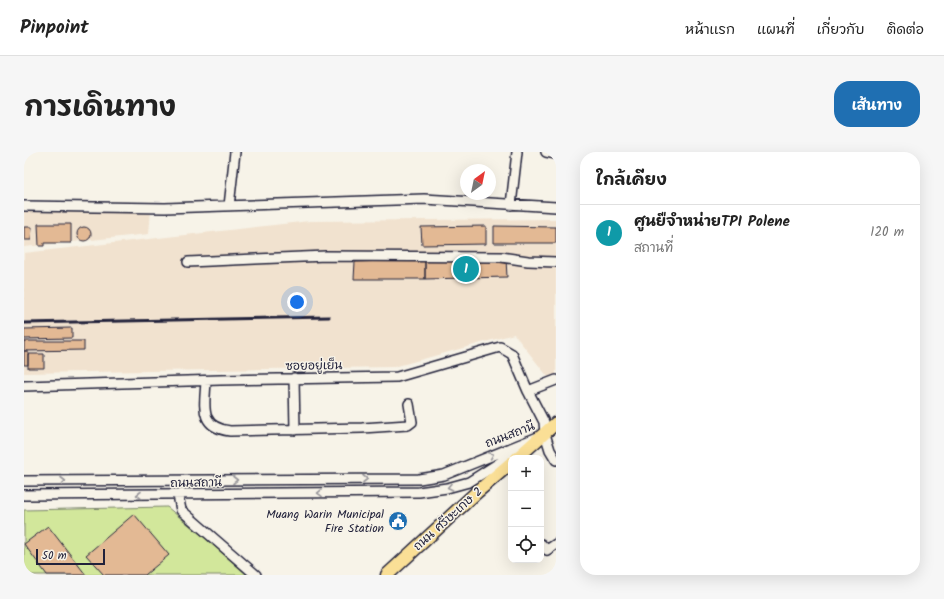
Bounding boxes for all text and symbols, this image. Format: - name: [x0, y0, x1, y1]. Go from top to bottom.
- text: Pinpoint: [20, 13, 89, 43]
- text: หน้าแรก: [685, 19, 735, 41]
- text: แผนที่: [757, 19, 795, 41]
- text: เกี่ยวกับ: [817, 19, 864, 41]
- text: ติดต่อ: [886, 19, 924, 41]
- button: เส้นทาง: [834, 81, 920, 127]
- text: การเดินทาง: [24, 86, 176, 131]
- north arrow: [460, 164, 496, 200]
- text: ใกล้เคียง: [596, 167, 667, 194]
- text: ศูนยืจำหน่ายTPI Polene: [634, 210, 790, 234]
- text: 1: [607, 222, 611, 243]
- text: 120 m: [870, 222, 904, 243]
- text: สถานที่: [634, 238, 673, 259]
- pin: 1: [453, 254, 479, 284]
- your location: [287, 292, 307, 312]
- street label: ซอยอยู่เย็น: [285, 356, 343, 376]
- street label: ถนนสถานี: [482, 417, 538, 453]
- one-way arrow: [487, 452, 494, 460]
- map controls: [508, 455, 544, 563]
- button: +: [508, 455, 544, 491]
- street label: ถนนสถานี: [170, 473, 222, 493]
- one-way arrow: [362, 475, 368, 483]
- one-way arrow: [232, 476, 238, 484]
- one-way arrow: [60, 477, 66, 485]
- one-way arrow: [447, 482, 453, 490]
- street label: ถนน ศรีษะเกษ 2: [409, 483, 487, 555]
- one-way arrow: [317, 489, 323, 497]
- one-way arrow: [136, 491, 142, 499]
- button: −: [508, 491, 544, 527]
- place label: Muang Warin Municipal Fire Station: [266, 505, 384, 538]
- public building icon: Muang Warin Municipal Fire Station: [387, 510, 409, 532]
- button: locate: [508, 527, 544, 563]
- scale bar: [36, 547, 105, 566]
- text: 50 m: [42, 547, 67, 565]

